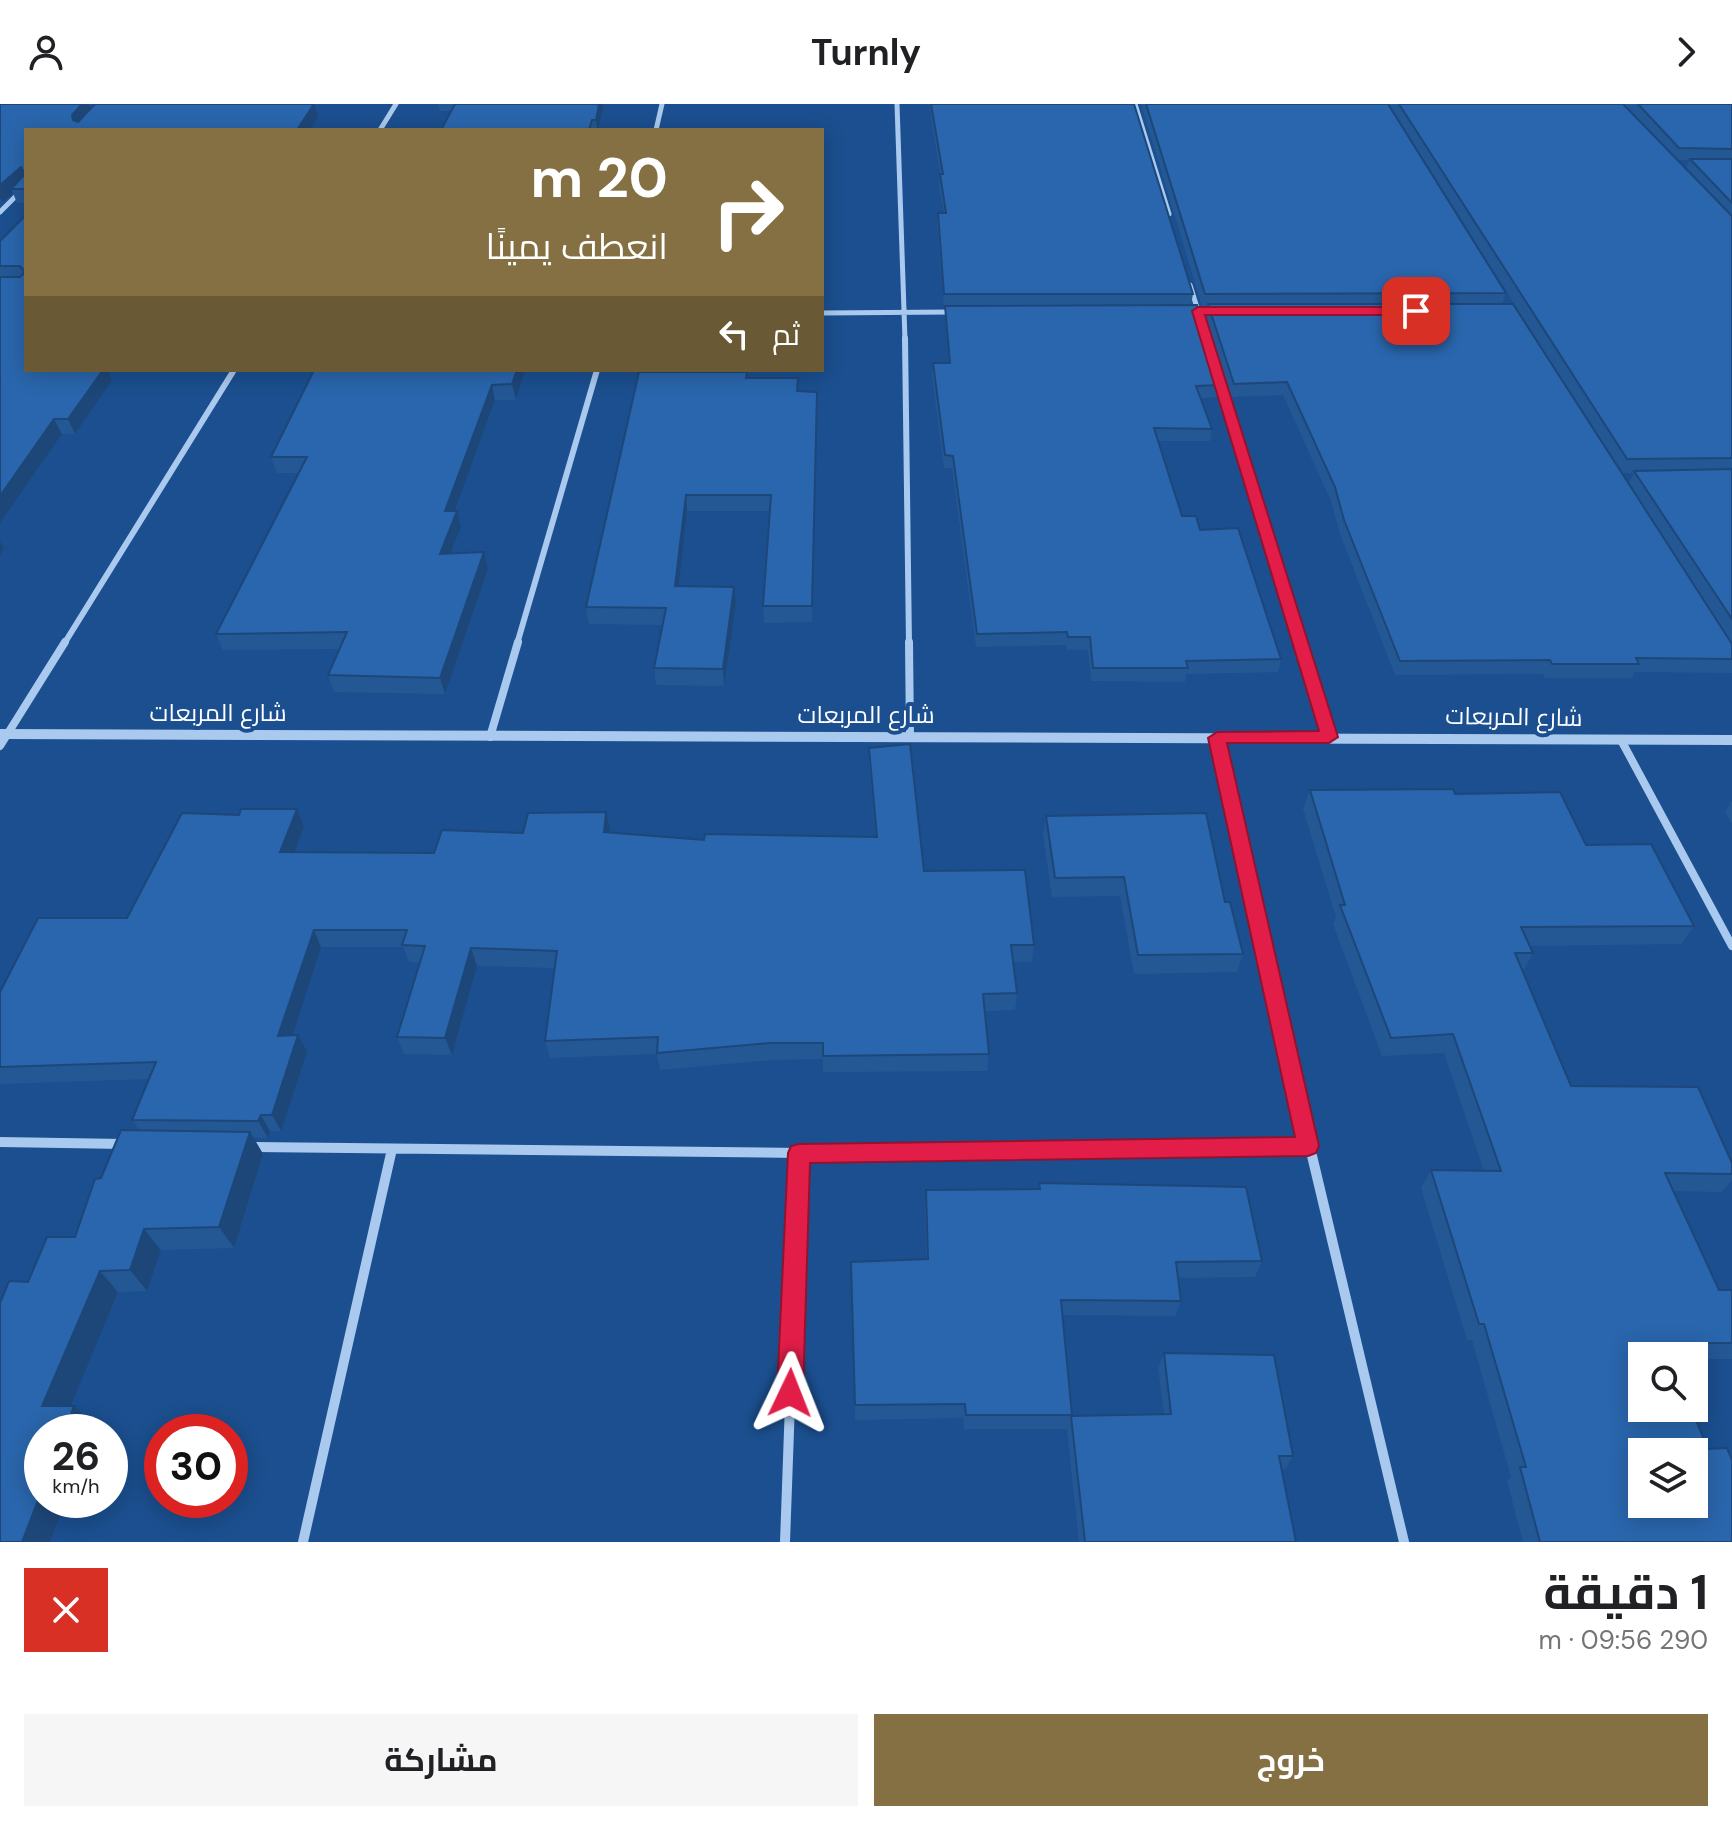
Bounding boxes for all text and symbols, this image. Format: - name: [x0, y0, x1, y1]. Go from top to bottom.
- text: Turnly: [811, 29, 921, 76]
- icon: person: [24, 30, 68, 74]
- icon: forward: [1664, 30, 1708, 74]
- text: 20 m: [531, 141, 668, 214]
- icon: right: [696, 160, 800, 264]
- text: انعطف يمينًا: [486, 223, 668, 270]
- pin: [1382, 277, 1450, 345]
- icon: arrive: [1394, 289, 1438, 333]
- icon: left: [712, 312, 756, 356]
- text: ثم: [772, 315, 800, 354]
- street label: شارع المربعات: [149, 697, 287, 729]
- street label: شارع المربعات: [797, 699, 935, 731]
- street label: شارع المربعات: [1445, 700, 1583, 734]
- map controls: [1628, 1342, 1708, 1518]
- button: search: [1628, 1342, 1708, 1422]
- position arrow: [748, 1351, 832, 1435]
- speed limit sign: 30: [144, 1414, 248, 1518]
- text: 26: [52, 1430, 100, 1482]
- button: layers: [1628, 1438, 1708, 1518]
- text: km/h: [52, 1473, 100, 1499]
- text: 1 دقيقة: [1544, 1561, 1708, 1624]
- button: close: [24, 1568, 108, 1652]
- text: 290 m · 09:56: [1539, 1623, 1708, 1657]
- button: مشاركة: [24, 1714, 858, 1806]
- button: خروج: [874, 1714, 1708, 1806]

